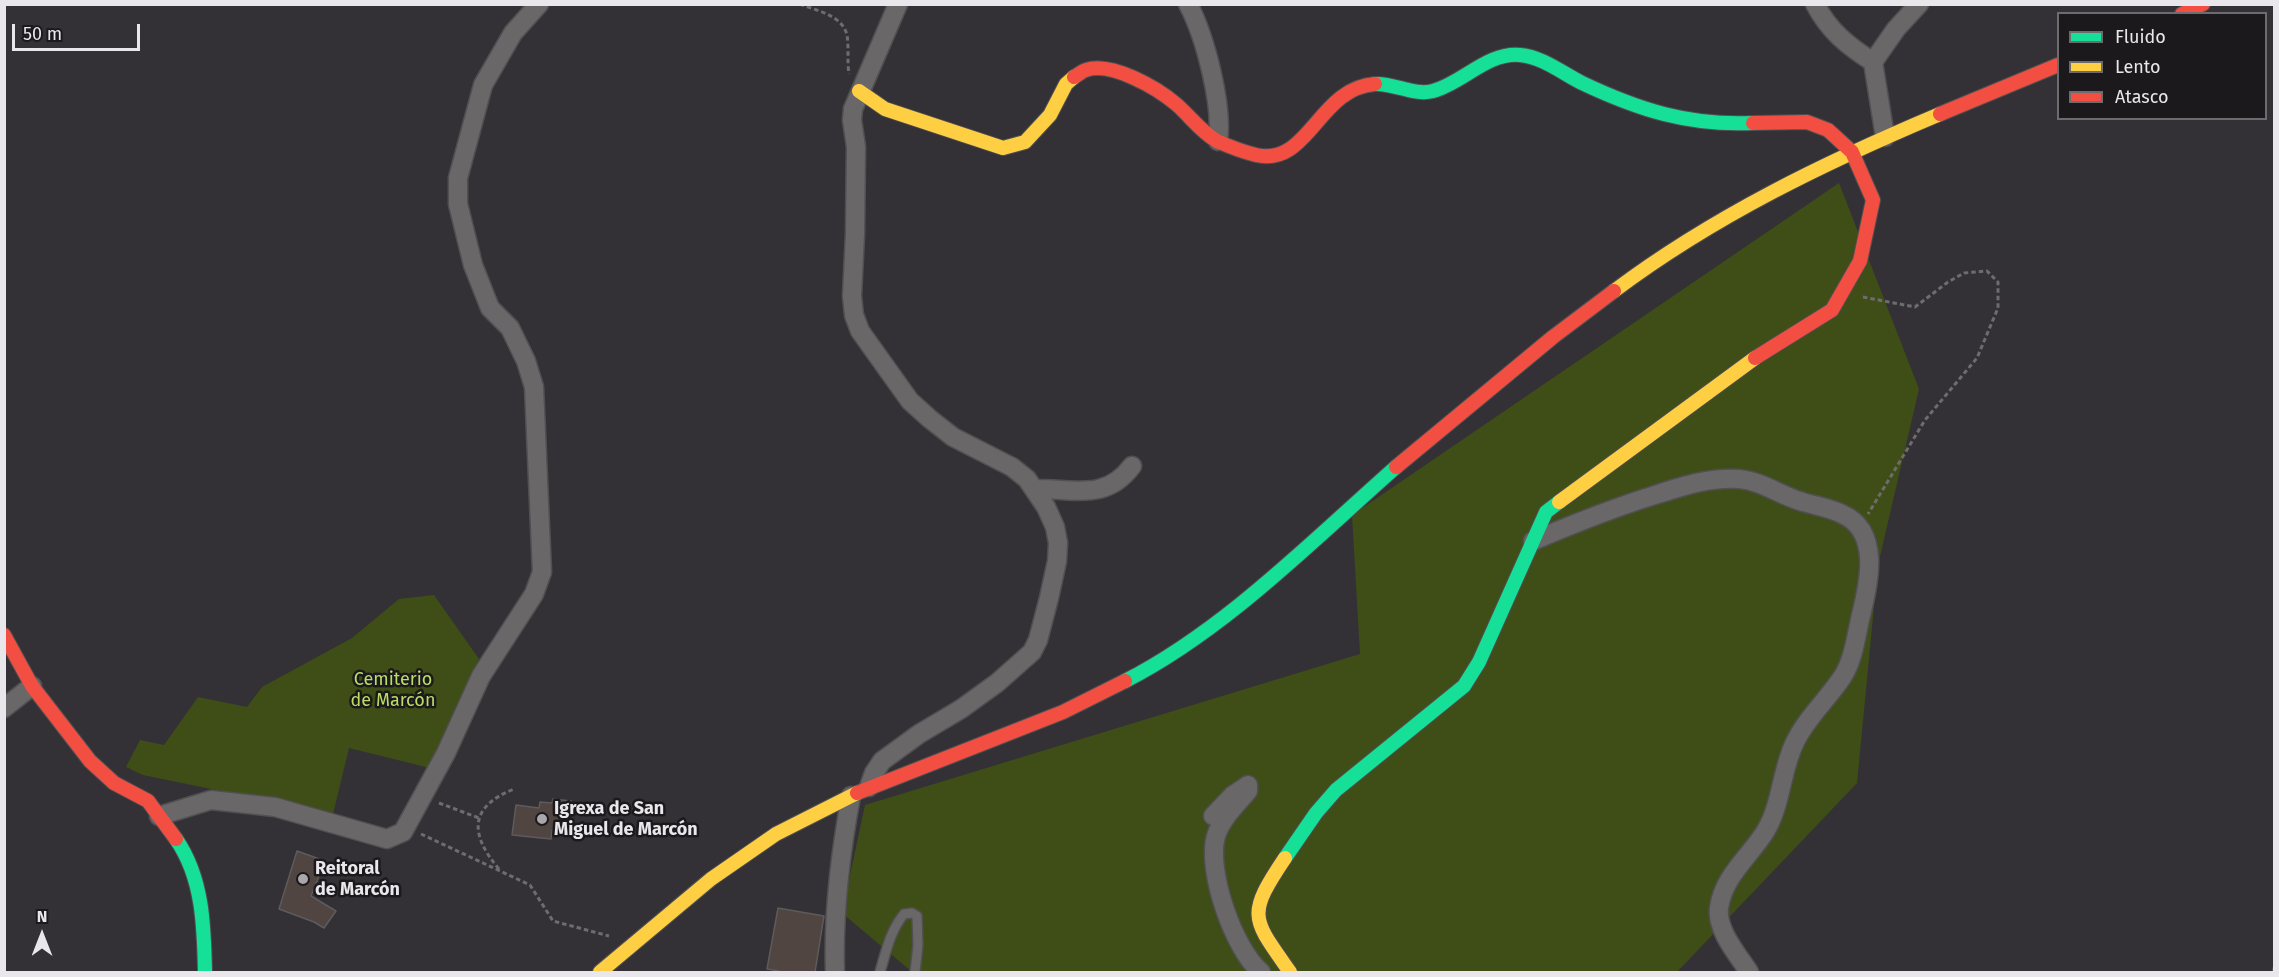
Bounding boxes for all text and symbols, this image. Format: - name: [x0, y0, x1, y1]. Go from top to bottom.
- scale bar: [15, 12, 142, 50]
- legend: [2057, 12, 2267, 120]
- text: 50 m: [23, 23, 62, 45]
- text: Fluido: [2115, 26, 2166, 48]
- text: Lento: [2115, 56, 2161, 78]
- text: Atasco: [2115, 86, 2168, 108]
- park label: Cemiterio de Marcón: [351, 669, 435, 712]
- place label: Igrexa de San Miguel de Marcón: [554, 798, 698, 840]
- marker: Igrexa de San Miguel de Marcón: [535, 812, 549, 826]
- place label: Reitoral de Marcón: [315, 858, 400, 900]
- marker: Reitoral de Marcón: [296, 872, 310, 886]
- north arrow: [12, 905, 72, 965]
- text: N: [37, 907, 47, 926]

